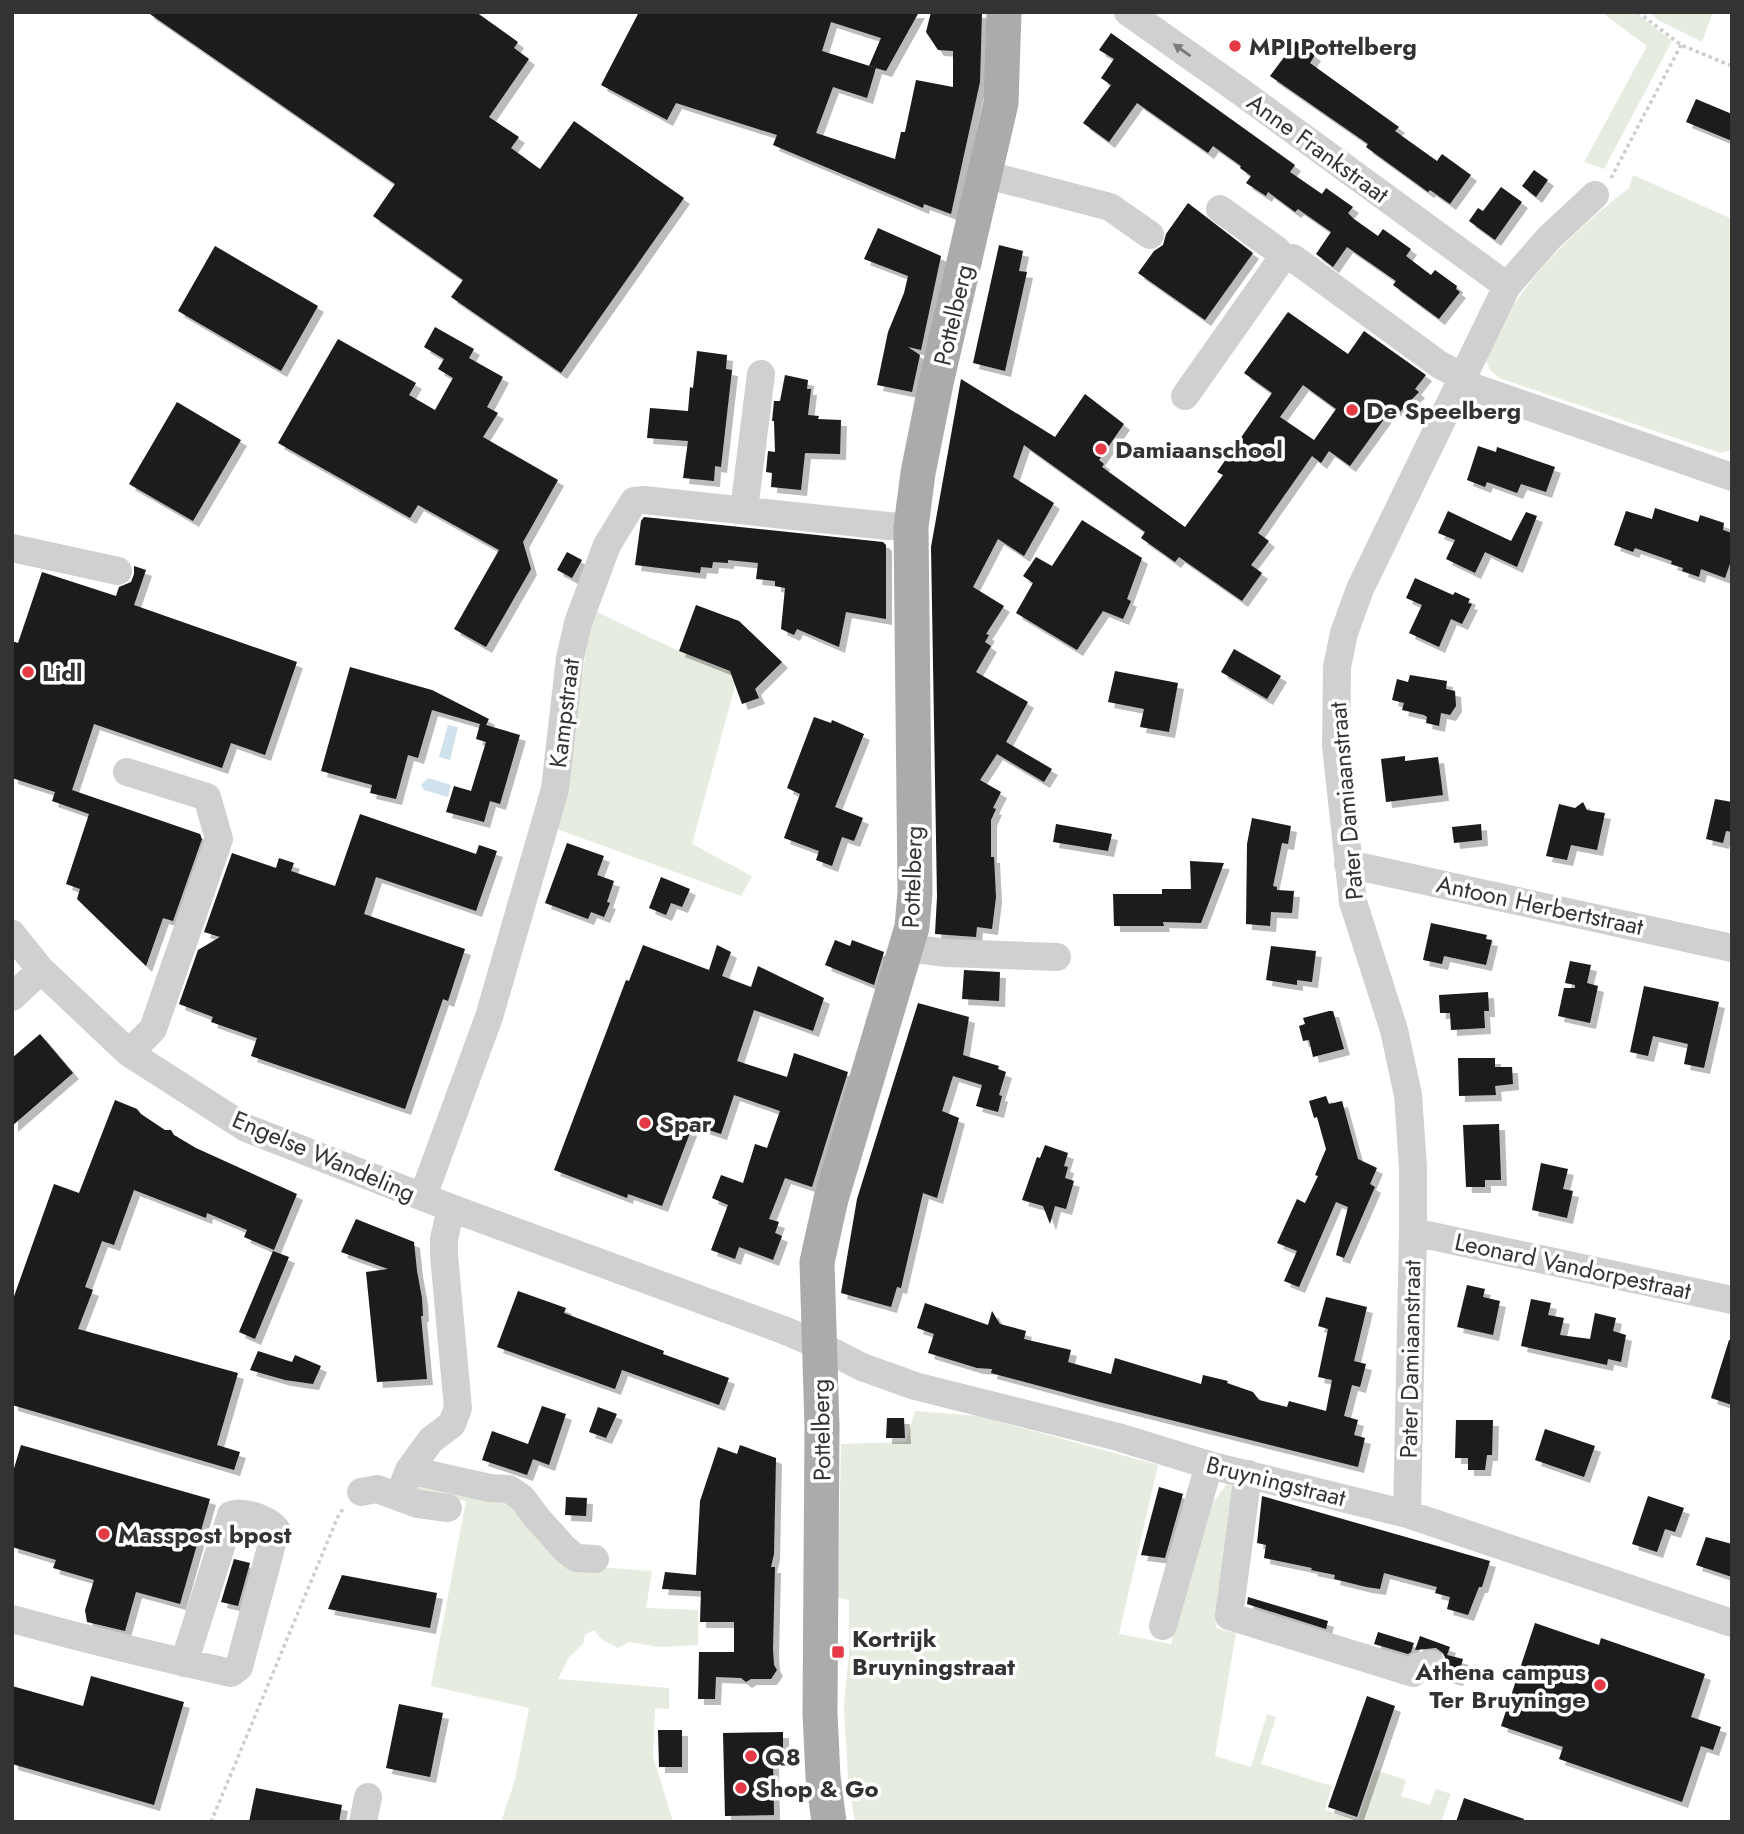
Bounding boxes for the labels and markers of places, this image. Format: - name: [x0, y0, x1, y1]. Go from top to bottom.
- place label: MPI Pottelberg: [1249, 29, 1417, 64]
- marker: MPI Pottelberg: [1227, 38, 1243, 54]
- place label: De Speelberg: [1366, 393, 1521, 428]
- marker: De Speelberg: [1344, 402, 1360, 418]
- place label: Damiaanschool: [1115, 432, 1283, 467]
- marker: Damiaanschool: [1093, 441, 1109, 457]
- place label: Lidl: [42, 655, 83, 690]
- marker: Lidl: [20, 664, 36, 680]
- place label: Spar: [659, 1106, 712, 1141]
- marker: Spar: [637, 1115, 653, 1131]
- place label: Masspost bpost: [118, 1517, 292, 1552]
- marker: Masspost bpost: [96, 1526, 112, 1542]
- place label: Kortrijk Bruyningstraat: [852, 1621, 1015, 1684]
- marker: Kortrijk Bruyningstraat: [830, 1644, 846, 1660]
- place label: Athena campus Ter Bruyninge: [1414, 1654, 1586, 1717]
- marker: Athena campus Ter Bruyninge: [1592, 1677, 1608, 1693]
- place label: Q8: [765, 1739, 801, 1774]
- marker: Q8: [743, 1748, 759, 1764]
- place label: Shop & Go: [755, 1771, 879, 1806]
- marker: Shop & Go: [733, 1780, 749, 1796]

